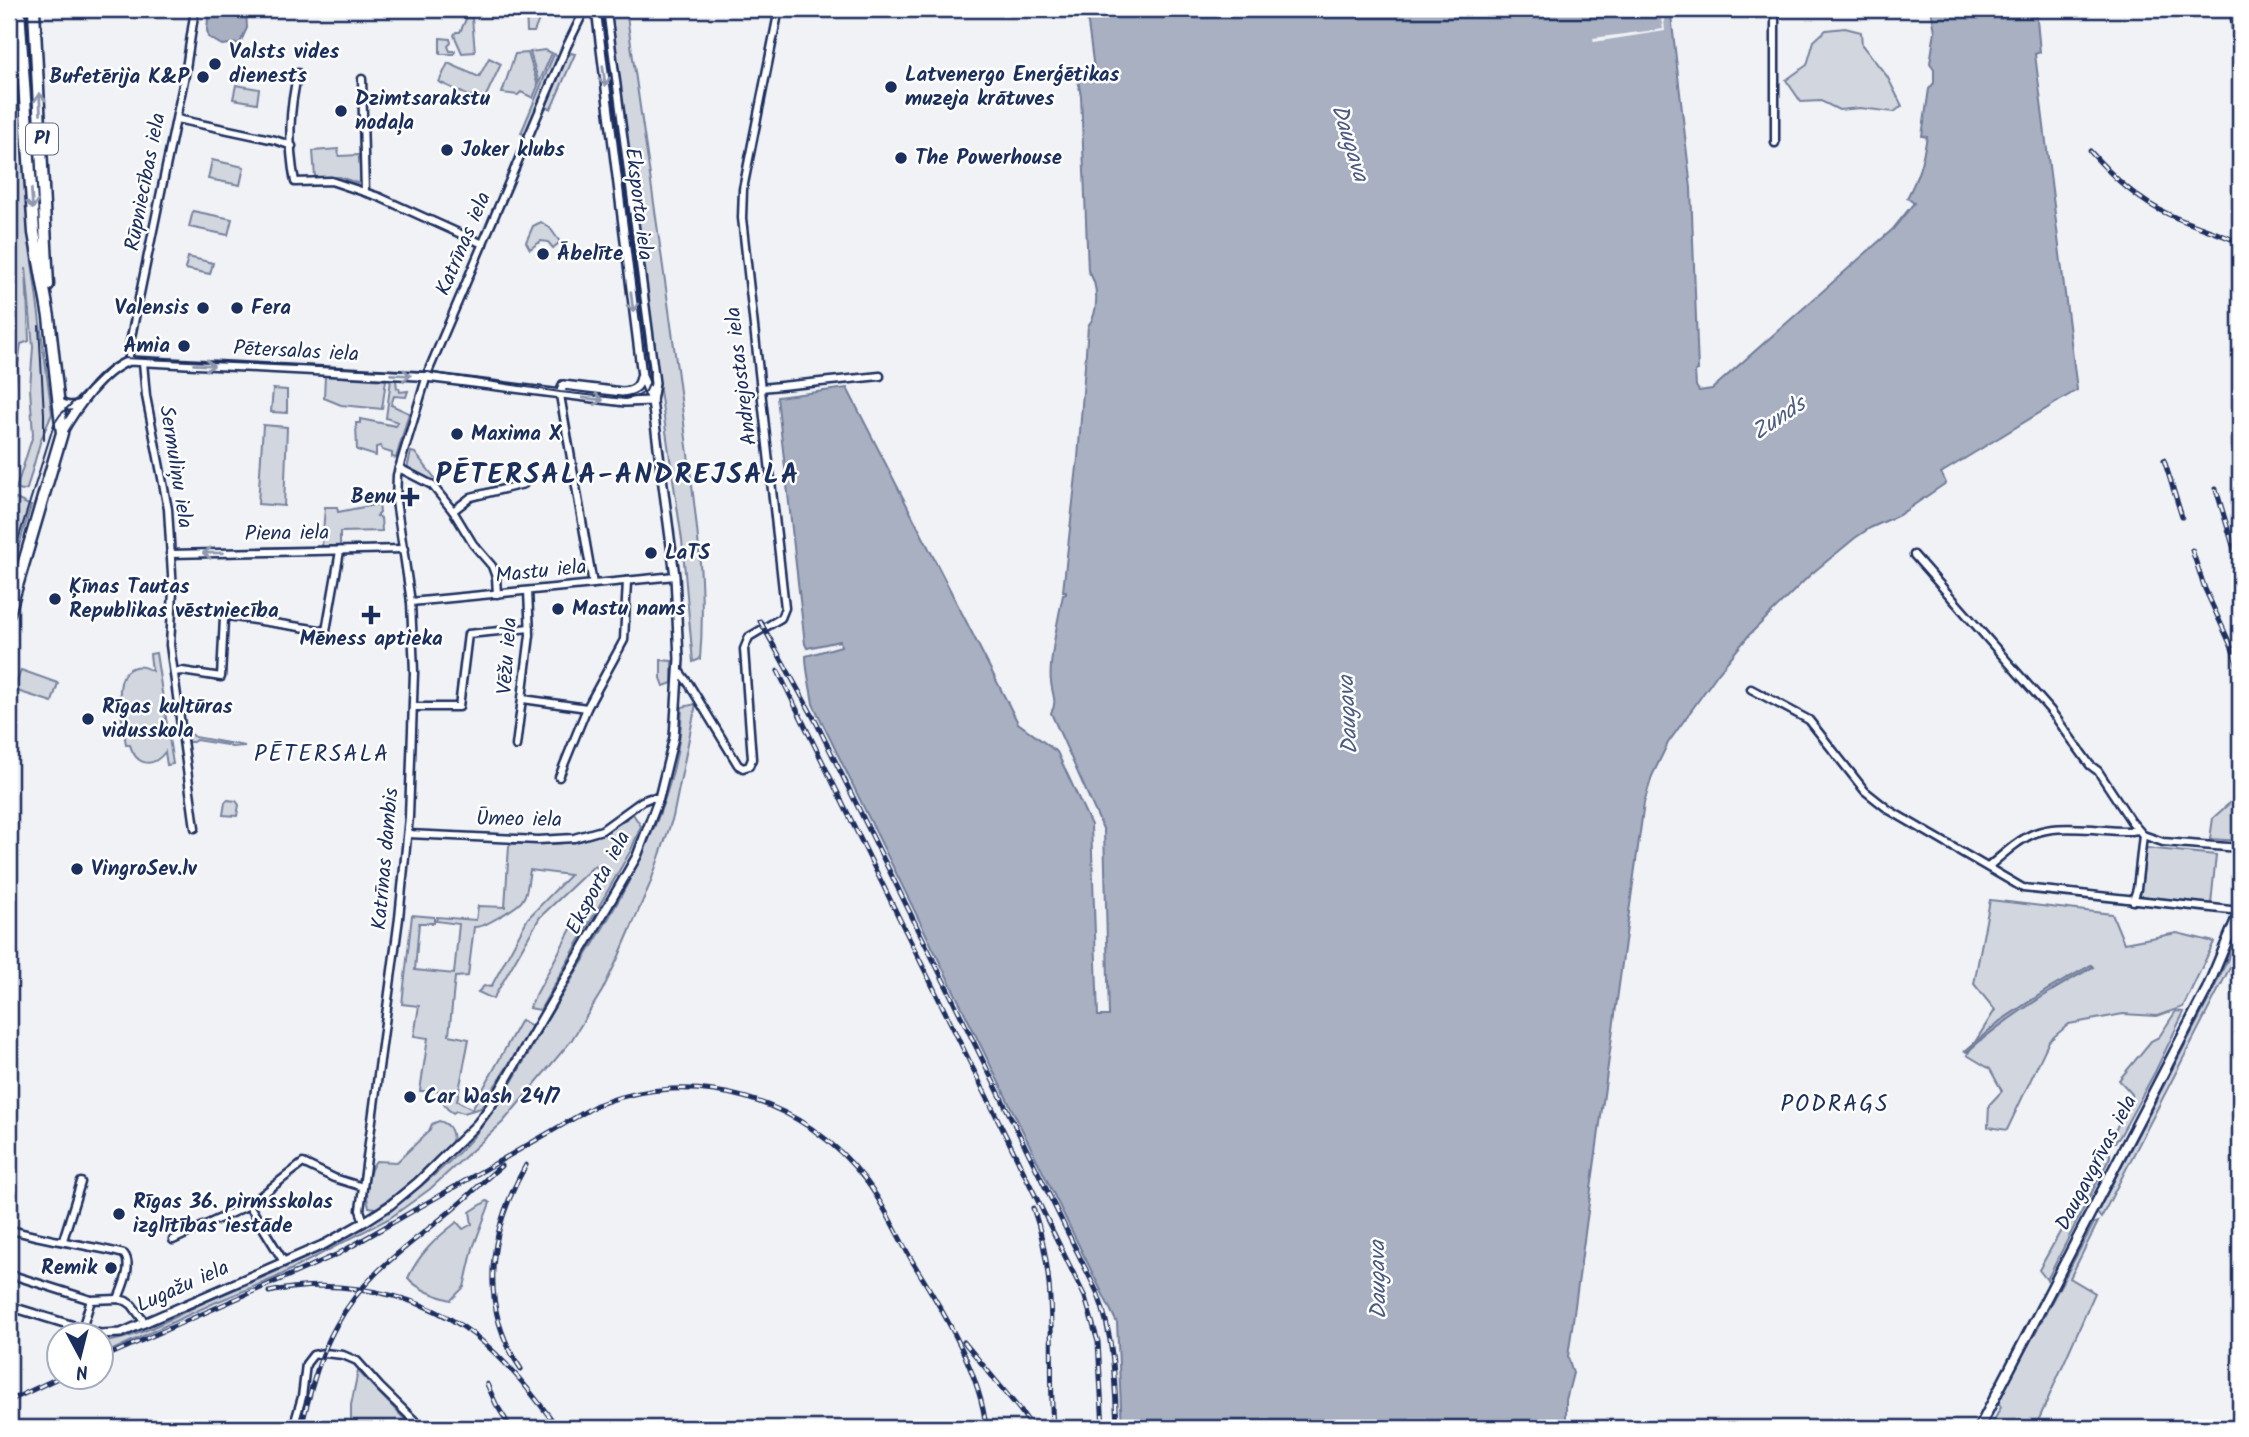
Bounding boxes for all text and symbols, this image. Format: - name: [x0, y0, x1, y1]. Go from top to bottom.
- place label: Valsts vides dienests: [229, 36, 340, 93]
- marker: Valsts vides dienests: [207, 56, 223, 72]
- place label: Latvenergo Enerģētikas muzeja krātuves: [905, 59, 1119, 116]
- place label: Bufetērija K&P: [49, 61, 190, 94]
- one-way arrow: [598, 65, 611, 87]
- marker: Bufetērija K&P: [195, 69, 211, 85]
- marker: Latvenergo Enerģētikas muzeja krātuves: [883, 79, 899, 95]
- place label: Dzimtsarakstu nodaļa: [355, 83, 491, 140]
- one-way arrow: [33, 92, 46, 115]
- water label: Daugava: [1320, 100, 1378, 188]
- marker: Dzimtsarakstu nodaļa: [333, 103, 349, 119]
- street label: Rūpniecības iela: [116, 110, 176, 254]
- road number: P1: [26, 124, 58, 154]
- place label: Joker klubs: [461, 134, 565, 167]
- marker: Joker klubs: [439, 142, 455, 158]
- place label: The Powerhouse: [915, 142, 1062, 175]
- street label: Eksporta iela: [615, 146, 661, 262]
- marker: The Powerhouse: [893, 150, 909, 166]
- one-way arrow: [26, 187, 39, 210]
- street label: Katrīnas iela: [427, 187, 501, 301]
- place label: Ābelīte: [557, 238, 623, 271]
- marker: Ābelīte: [535, 246, 551, 262]
- one-way arrow: [626, 290, 639, 313]
- place label: Valensis: [115, 292, 189, 325]
- place label: Fera: [251, 292, 291, 325]
- marker: Valensis: [195, 300, 211, 316]
- marker: Fera: [229, 300, 245, 316]
- street label: Andrejostas iela: [717, 305, 767, 447]
- place label: Amia: [123, 330, 170, 363]
- street label: Pētersalas iela: [232, 332, 360, 372]
- marker: Amia: [176, 338, 192, 354]
- one-way arrow: [192, 358, 215, 371]
- one-way arrow: [390, 369, 413, 382]
- water label: Zunds: [1745, 386, 1815, 450]
- one-way arrow: [581, 392, 604, 405]
- street label: Sermuliņu iela: [149, 403, 201, 531]
- place label: Maxima X: [471, 418, 562, 451]
- marker: Maxima X: [449, 426, 465, 442]
- district label: PĒTERSALA-ANDREJSALA: [435, 453, 801, 498]
- place label: Benu: [351, 481, 397, 514]
- marker: Benu: [402, 489, 418, 505]
- street label: Piena iela: [244, 517, 330, 551]
- place label: LaTS: [665, 537, 711, 570]
- marker: LaTS: [643, 545, 659, 561]
- one-way arrow: [202, 546, 225, 560]
- street label: Mastu iela: [494, 551, 588, 593]
- place label: Ķīnas Tautas Republikas vēstniecība: [69, 571, 279, 628]
- marker: Ķīnas Tautas Republikas vēstniecība: [47, 591, 63, 607]
- place label: Mastu nams: [572, 593, 686, 626]
- marker: Mastu nams: [550, 601, 566, 617]
- marker: Mēness aptieka: [363, 607, 379, 623]
- street label: Vēžu iela: [489, 616, 527, 696]
- place label: Mēness aptieka: [299, 623, 443, 656]
- water label: Daugava: [1329, 672, 1369, 755]
- place label: Rīgas kultūras vidusskola: [102, 691, 233, 748]
- marker: Rīgas kultūras vidusskola: [80, 711, 96, 727]
- district label: PĒTERSALA: [254, 737, 390, 773]
- street label: Katrīnas dambis: [363, 786, 409, 932]
- street label: Ūmeo iela: [476, 803, 562, 837]
- street label: Eksporta iela: [558, 825, 640, 941]
- place label: VingroSev.lv: [91, 853, 198, 886]
- marker: VingroSev.lv: [69, 861, 85, 877]
- place label: Car Wash 24/7: [424, 1081, 561, 1114]
- district label: PODRAGS: [1780, 1087, 1890, 1123]
- marker: Car Wash 24/7: [402, 1089, 418, 1105]
- street label: Daugavgrīvas iela: [2047, 1089, 2147, 1237]
- place label: Rīgas 36. pirmsskolas izglītības iestāde: [133, 1186, 333, 1243]
- marker: Rīgas 36. pirmsskolas izglītības iestāde: [111, 1206, 127, 1222]
- water label: Daugava: [1360, 1238, 1398, 1320]
- place label: Remik: [41, 1252, 98, 1285]
- street label: Lugažu iela: [131, 1252, 235, 1322]
- marker: Remik: [103, 1260, 119, 1276]
- north arrow: [46, 1322, 116, 1392]
- text: N: [74, 1355, 90, 1387]

